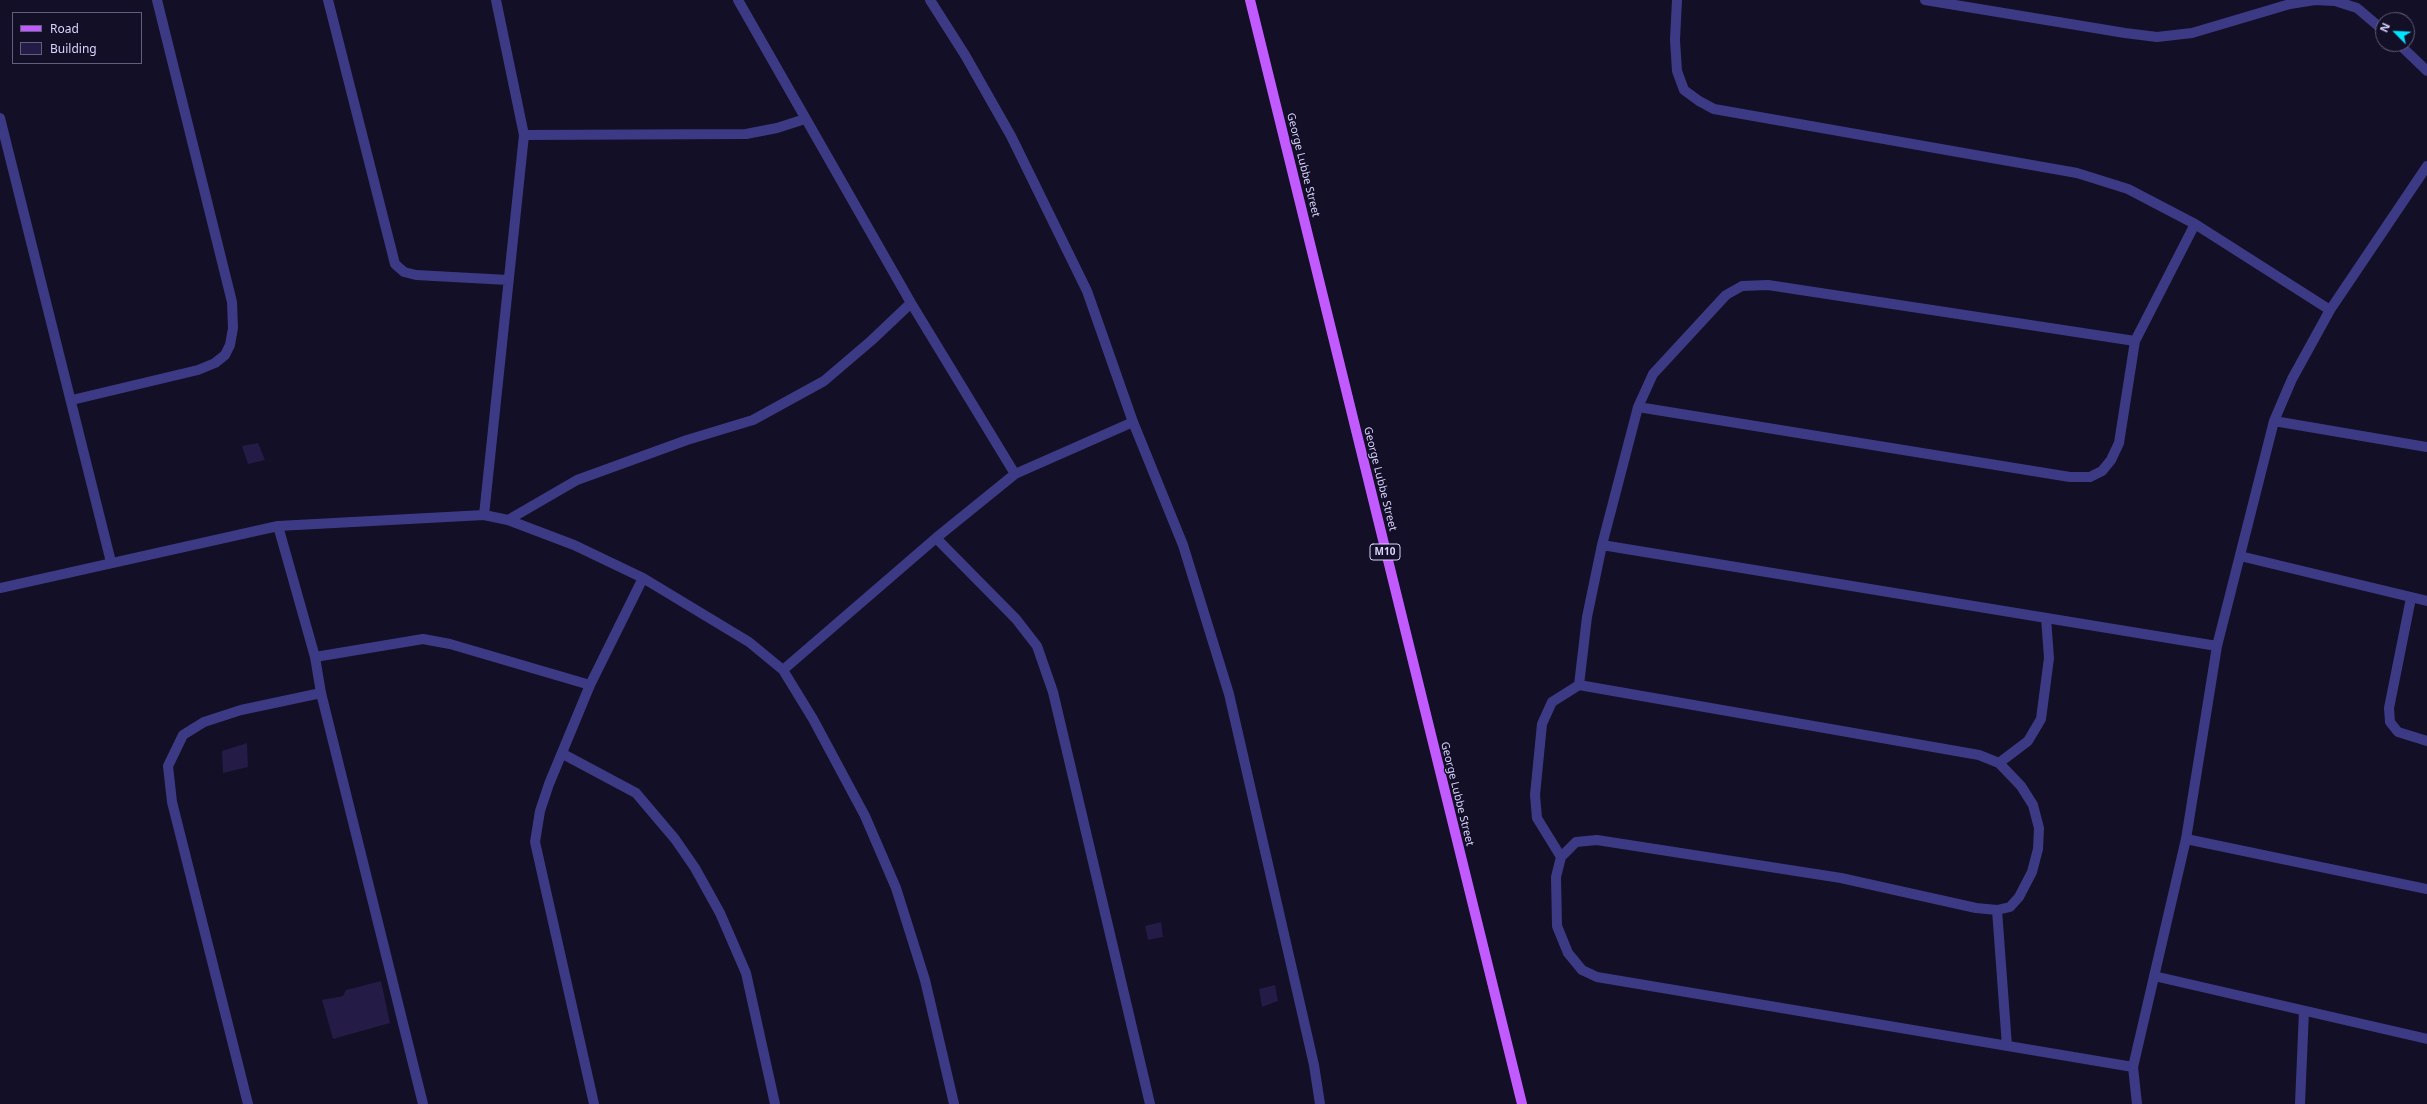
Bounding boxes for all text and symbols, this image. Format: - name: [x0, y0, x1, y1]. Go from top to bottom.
- legend: [12, 12, 142, 64]
- north arrow: [2375, 12, 2415, 52]
- text: Road: [50, 20, 79, 37]
- text: N: [2376, 20, 2393, 34]
- text: Building: [50, 40, 97, 57]
- street label: George Lubbe Street: [1284, 111, 1322, 219]
- street label: George Lubbe Street: [1361, 425, 1399, 533]
- road number: M10: [1370, 544, 1400, 560]
- street label: George Lubbe Street: [1438, 740, 1476, 848]

